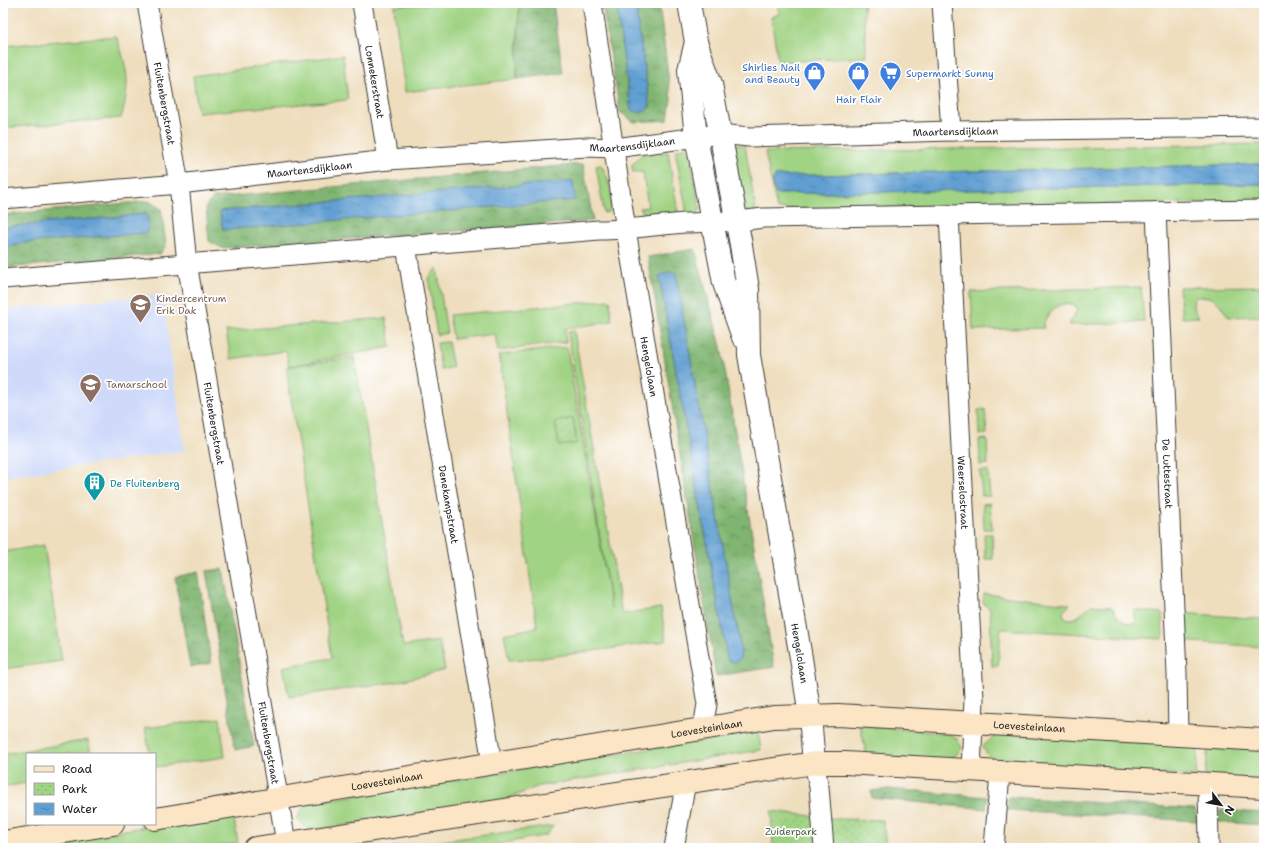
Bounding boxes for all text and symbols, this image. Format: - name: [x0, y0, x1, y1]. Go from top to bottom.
- street label: Lonnekerstraat: [363, 44, 388, 120]
- shop icon: Shirlies Nail and Beauty: [802, 60, 828, 93]
- shop icon: Hair Flair: [846, 60, 872, 93]
- supermarket icon: Supermarkt Sunny: [877, 60, 903, 93]
- street label: Fluitenbergstraat: [151, 61, 178, 146]
- place label: Shirlies Nail and Beauty: [742, 61, 800, 86]
- place label: Supermarkt Sunny: [906, 67, 994, 80]
- place label: Hair Flair: [836, 93, 882, 106]
- street label: Maartensdijklaan: [912, 124, 998, 139]
- street label: Maartensdijklaan: [589, 134, 676, 155]
- street label: Maartensdijklaan: [266, 158, 353, 180]
- school or university icon: Kindercentrum Erik Dak: [128, 291, 154, 324]
- place label: Kindercentrum Erik Dak: [156, 292, 227, 317]
- street label: Hengelolaan: [638, 335, 661, 398]
- school or university icon: Tamarschool: [78, 371, 104, 404]
- place label: Tamarschool: [106, 378, 167, 391]
- street label: Fluitenbergstraat: [201, 381, 228, 466]
- street label: De Luttestraat: [1160, 438, 1176, 509]
- street label: Weerselostraat: [955, 456, 972, 530]
- street label: Denekampstraat: [436, 464, 462, 545]
- building icon: De Fluitenberg: [81, 470, 107, 503]
- place label: De Fluitenberg: [110, 477, 180, 490]
- street label: Hengelolaan: [789, 622, 811, 684]
- street label: Fluitenbergstraat: [255, 700, 282, 785]
- street label: Loevesteinlaan: [670, 716, 743, 740]
- street label: Loevesteinlaan: [993, 718, 1066, 735]
- legend: [26, 753, 156, 825]
- text: Road: [62, 761, 93, 777]
- street label: Loevesteinlaan: [350, 769, 424, 793]
- text: Park: [62, 781, 88, 797]
- north arrow: [1201, 785, 1241, 825]
- text: Water: [62, 801, 98, 817]
- text: N: [1220, 802, 1238, 818]
- park label: Zuiderpark: [765, 825, 817, 838]

